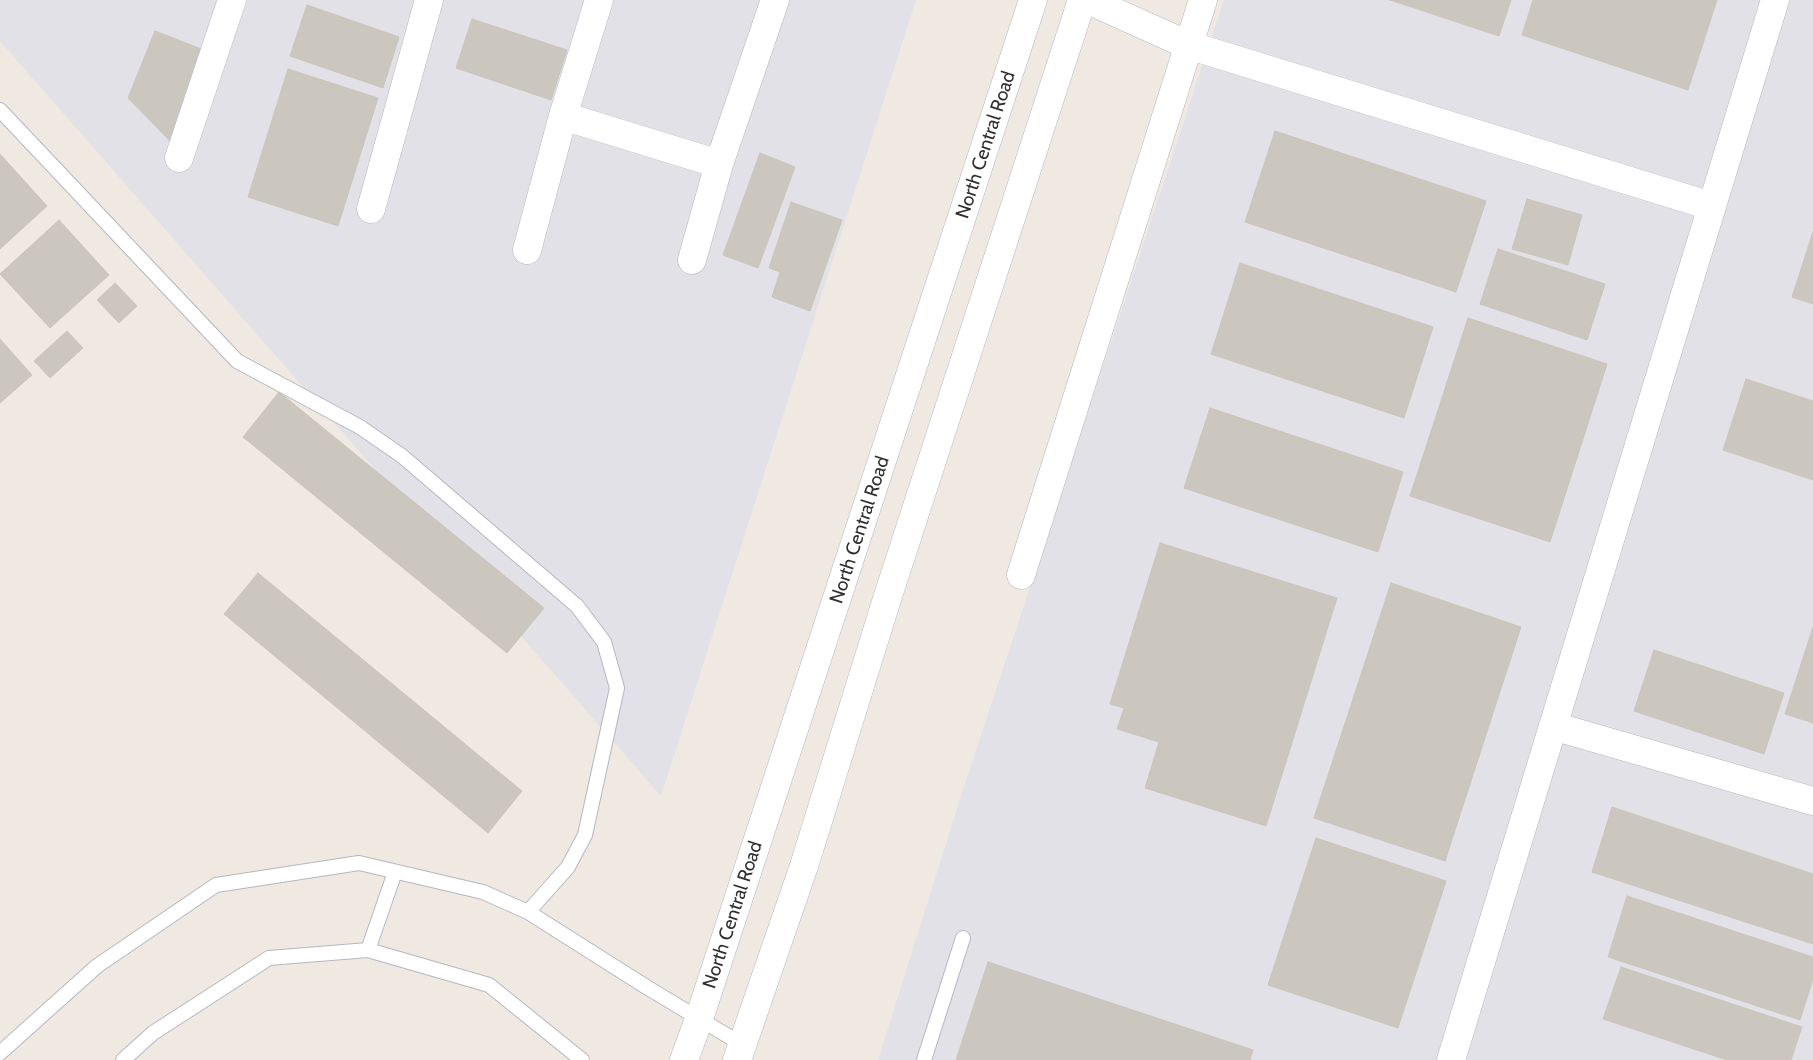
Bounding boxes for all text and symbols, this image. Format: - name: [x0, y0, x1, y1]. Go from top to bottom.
- street label: North Central Road: [951, 68, 1021, 222]
- street label: North Central Road: [825, 453, 895, 607]
- street label: North Central Road: [698, 838, 768, 992]

